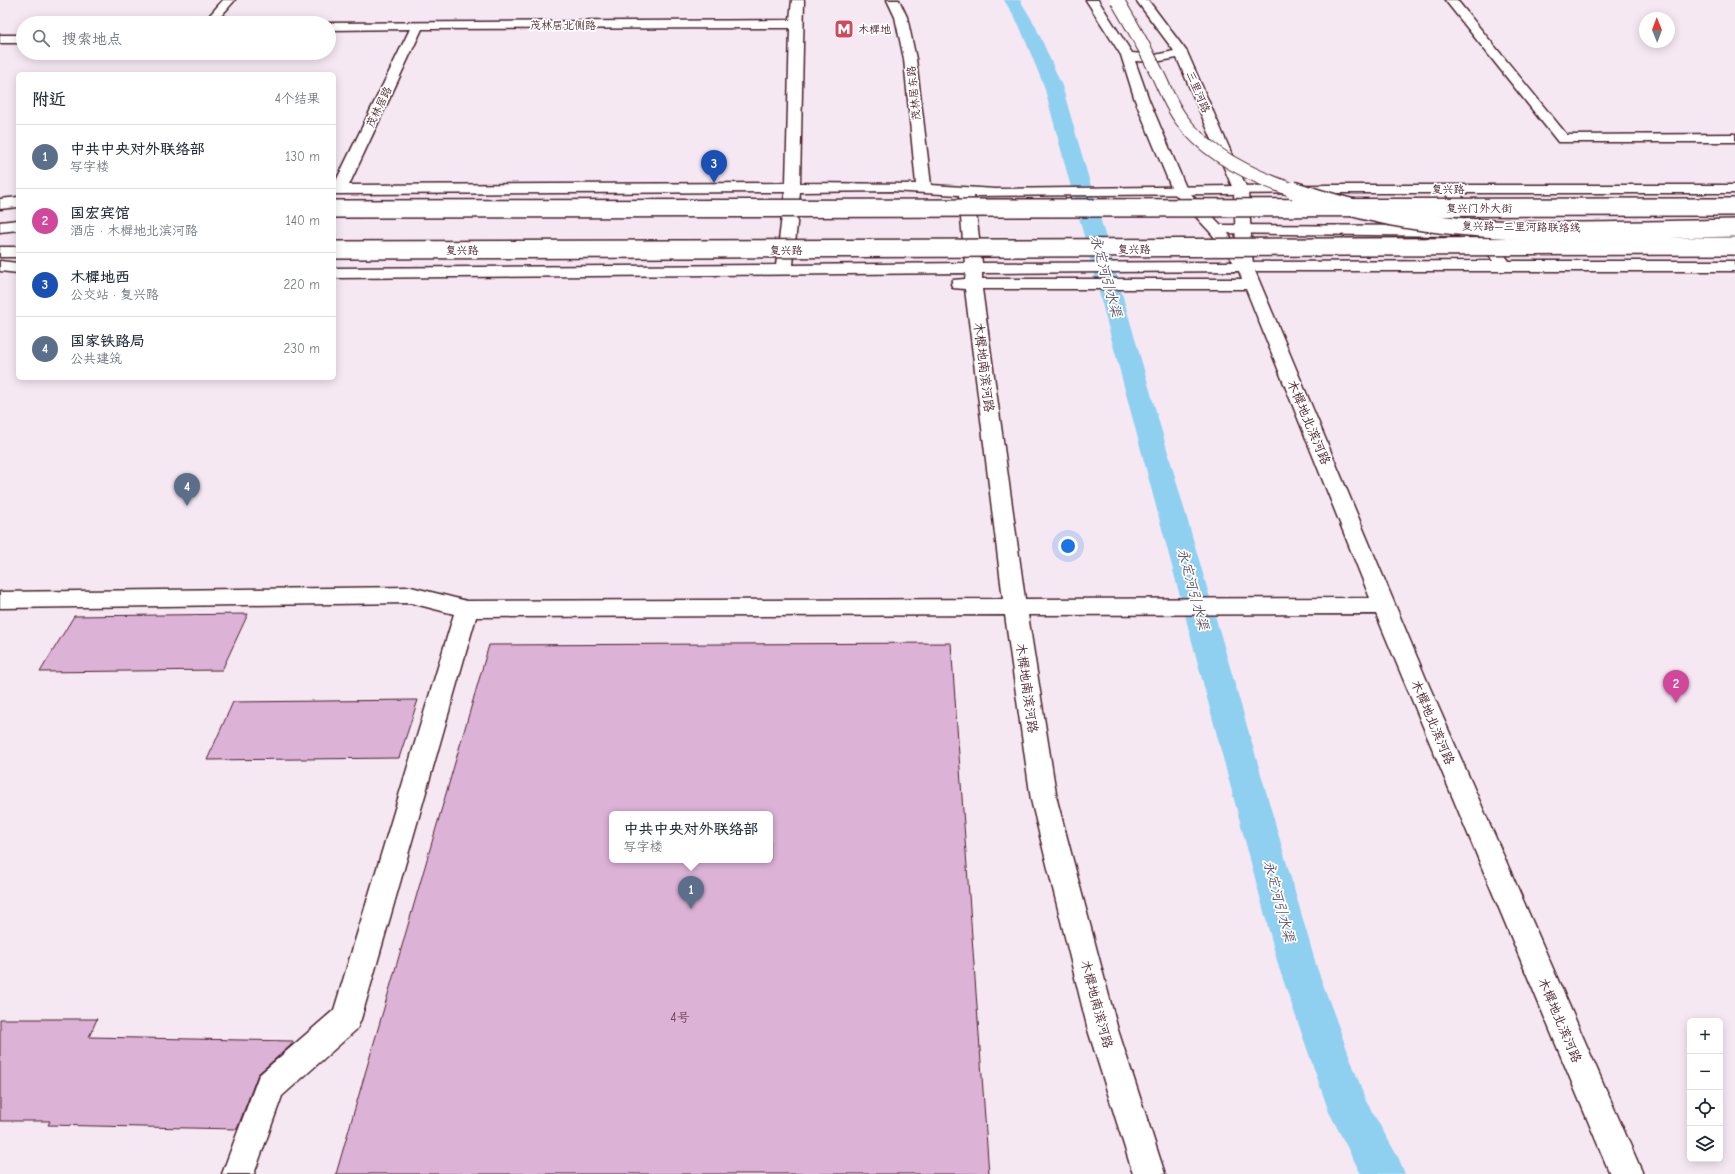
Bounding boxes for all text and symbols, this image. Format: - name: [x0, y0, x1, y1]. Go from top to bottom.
- north arrow: [1639, 12, 1675, 48]
- search box: [16, 16, 336, 60]
- metro station icon: 木樨地: [833, 18, 855, 40]
- street label: 茂林居北侧路: [530, 19, 596, 32]
- place label: 木樨地: [858, 23, 891, 36]
- icon: search: [30, 27, 52, 49]
- text: 搜索地点: [62, 30, 122, 48]
- street label: 茂林居东路: [905, 65, 923, 121]
- street label: 三里河路: [1183, 69, 1213, 115]
- street label: 茂林居路: [364, 84, 394, 130]
- text: 附近: [32, 90, 66, 109]
- text: 4个结果: [275, 91, 320, 106]
- text: 中共中央对外联络部: [70, 140, 205, 158]
- text: 1: [42, 149, 48, 164]
- text: 130 m: [285, 149, 320, 164]
- pin: 3: [701, 150, 727, 183]
- text: 写字楼: [70, 159, 109, 174]
- street label: 复兴路: [1432, 183, 1465, 196]
- street label: 复兴门外大街: [1446, 202, 1513, 215]
- text: 国宏宾馆: [70, 204, 130, 222]
- text: 2: [42, 213, 48, 228]
- text: 140 m: [286, 213, 320, 228]
- street label: 复兴路—三里河路联络线: [1461, 219, 1581, 235]
- text: 酒店 · 木樨地北滨河路: [70, 223, 198, 238]
- water label: 永定河引水渠: [1087, 233, 1125, 320]
- street label: 复兴路: [1118, 243, 1151, 256]
- street label: 复兴路: [446, 244, 479, 257]
- street label: 复兴路: [770, 244, 803, 257]
- text: 木樨地西: [70, 268, 130, 286]
- text: 3: [42, 277, 48, 292]
- text: 220 m: [283, 277, 320, 292]
- text: 公交站 · 复兴路: [70, 287, 159, 302]
- street label: 木樨地南滨河路: [971, 321, 997, 413]
- text: 国家铁路局: [70, 332, 145, 350]
- text: 4: [42, 341, 48, 356]
- text: 230 m: [284, 341, 320, 356]
- text: 公共建筑: [70, 351, 122, 366]
- street label: 木樨地北滨河路: [1284, 377, 1334, 467]
- pin: 4: [174, 473, 200, 506]
- your location: [1058, 536, 1078, 556]
- water label: 永定河引水渠: [1174, 546, 1212, 633]
- street label: 木樨地南滨河路: [1013, 642, 1041, 734]
- pin: 2: [1663, 670, 1689, 703]
- street label: 木樨地北滨河路: [1408, 677, 1458, 767]
- popup: [609, 811, 773, 863]
- text: 中共中央对外联络部: [623, 820, 759, 838]
- text: 写字楼: [623, 839, 663, 854]
- water label: 永定河引水渠: [1260, 858, 1298, 945]
- pin: 1: [678, 876, 704, 909]
- street label: 木樨地南滨河路: [1078, 958, 1116, 1050]
- street label: 木樨地北滨河路: [1535, 975, 1585, 1065]
- house number: 4号: [670, 1010, 690, 1025]
- map controls: [1687, 1018, 1723, 1162]
- button: +: [1687, 1018, 1723, 1054]
- button: −: [1687, 1054, 1723, 1090]
- button: locate: [1687, 1090, 1723, 1126]
- button: layers: [1687, 1126, 1723, 1162]

